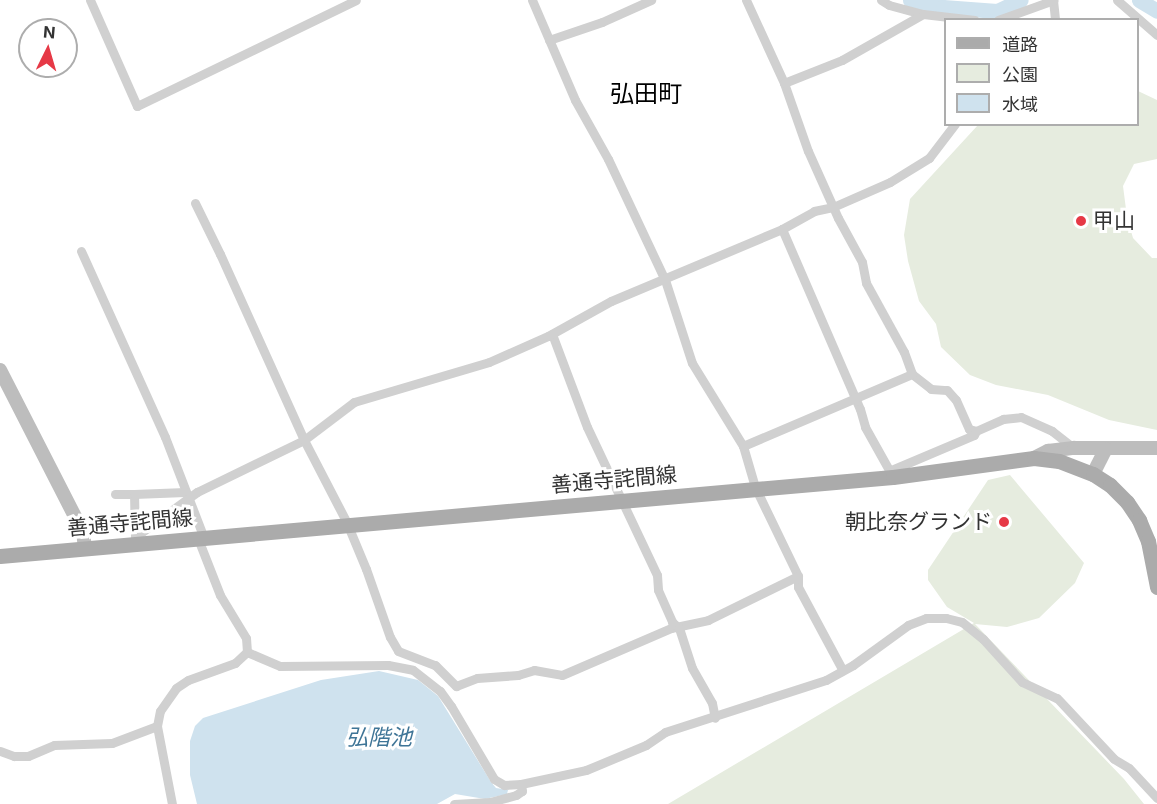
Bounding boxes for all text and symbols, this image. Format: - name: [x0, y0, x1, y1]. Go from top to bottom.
- north arrow: [18, 18, 78, 78]
- legend: [944, 18, 1139, 126]
- text: N: [42, 22, 56, 43]
- text: 道路: [1002, 34, 1038, 55]
- text: 公園: [1002, 64, 1038, 85]
- district label: 弘田町: [610, 80, 682, 108]
- text: 水域: [1002, 94, 1038, 115]
- place label: 甲山: [1093, 208, 1135, 234]
- marker: 甲山: [1074, 214, 1088, 228]
- street label: 善通寺詫間線: [550, 462, 678, 498]
- street label: 善通寺詫間線: [66, 505, 194, 541]
- place label: 朝比奈グランド: [845, 509, 992, 535]
- marker: 朝比奈グランド: [997, 515, 1011, 529]
- water label: 弘階池: [346, 725, 412, 751]

